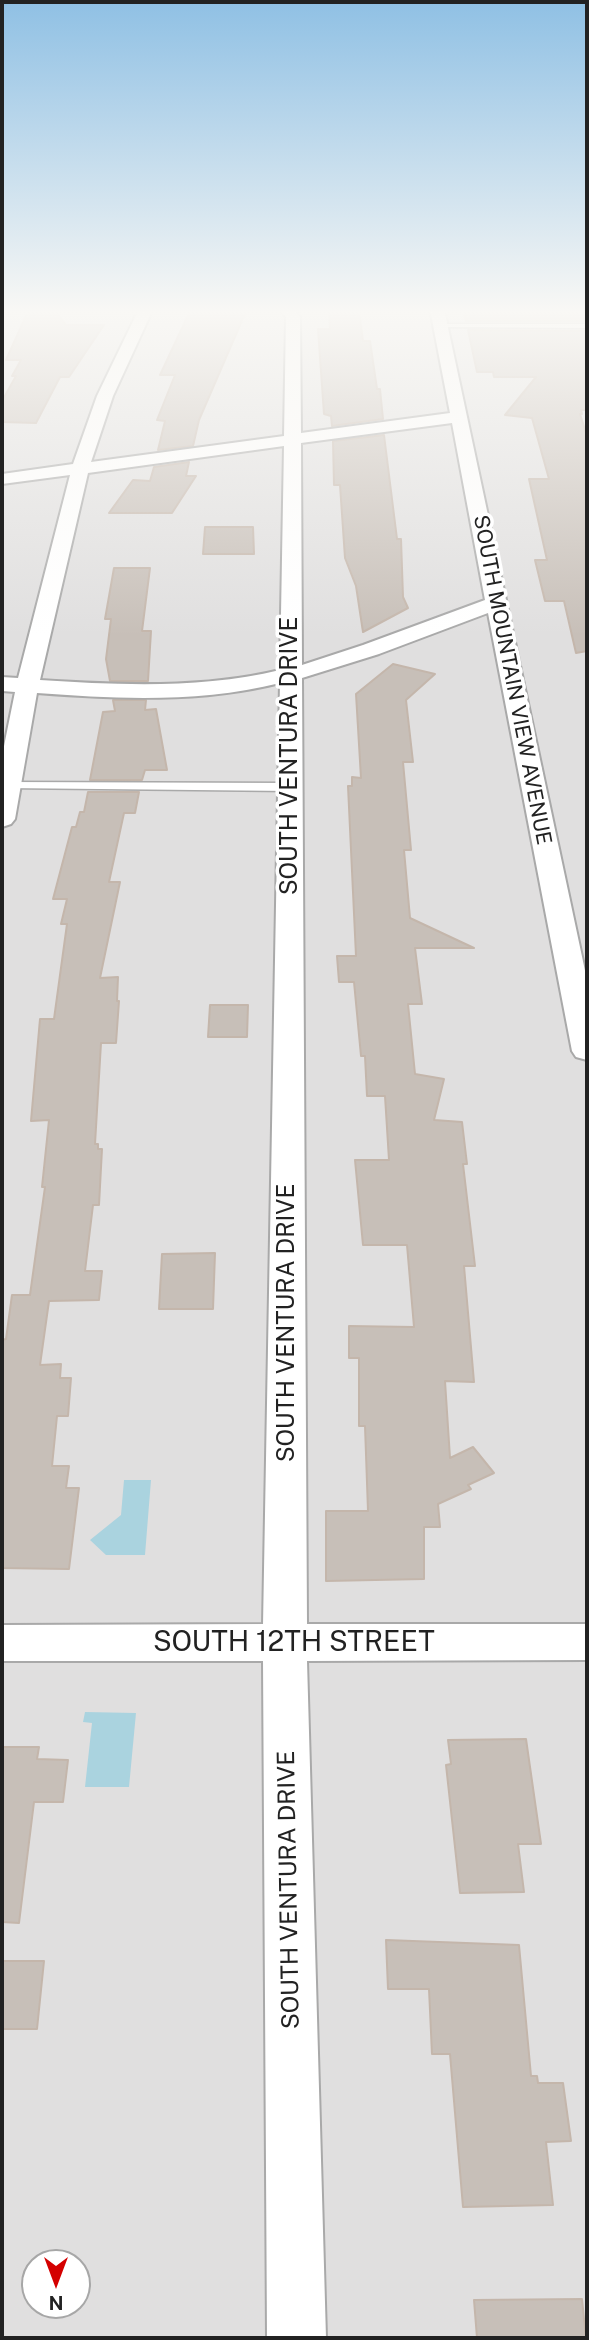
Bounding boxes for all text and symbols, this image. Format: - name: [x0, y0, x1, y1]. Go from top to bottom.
- street label: SOUTH MOUNTAIN VIEW AVENUE: [468, 513, 556, 847]
- street label: SOUTH VENTURA DRIVE: [276, 617, 304, 895]
- street label: SOUTH VENTURA DRIVE: [273, 1184, 301, 1462]
- street label: SOUTH 12TH STREET: [153, 1625, 435, 1659]
- street label: SOUTH VENTURA DRIVE: [272, 1751, 306, 2029]
- north arrow: [21, 2249, 91, 2319]
- text: N: [49, 2292, 63, 2314]

